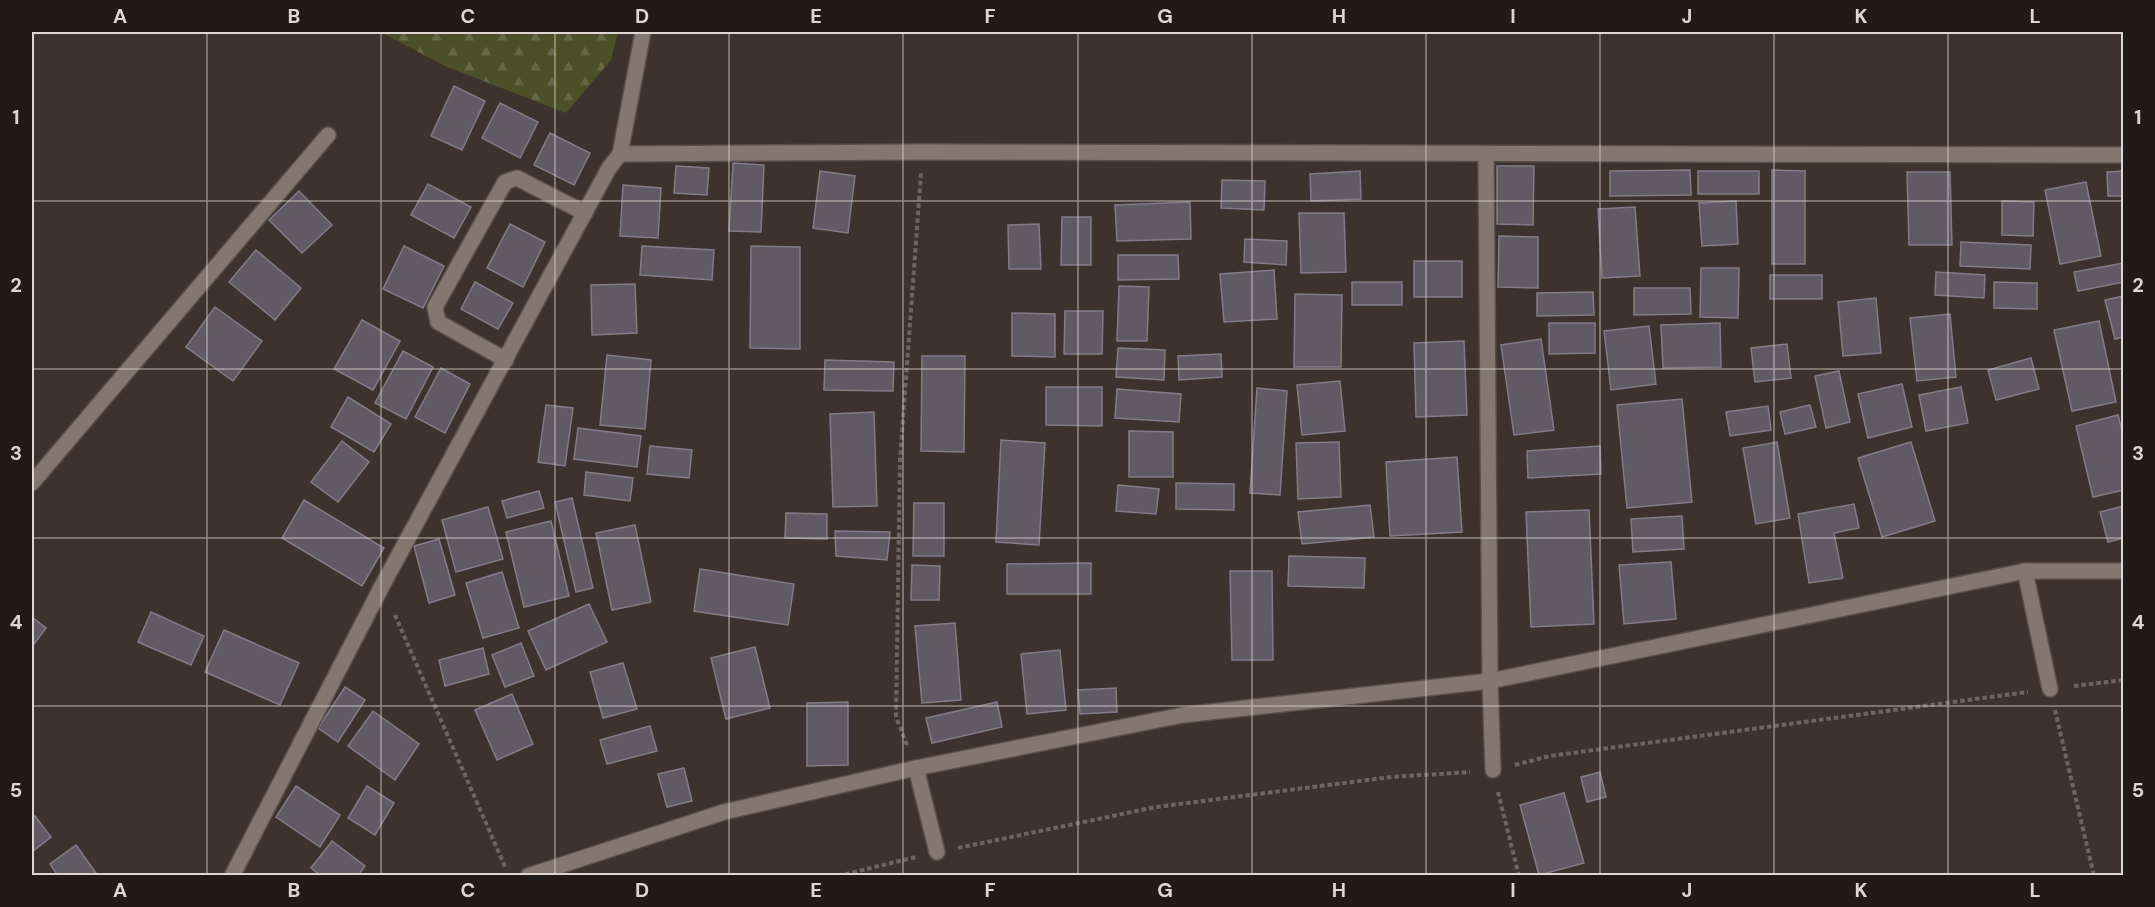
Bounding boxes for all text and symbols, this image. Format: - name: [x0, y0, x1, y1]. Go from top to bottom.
- text: A: [113, 3, 127, 29]
- text: B: [288, 3, 300, 29]
- text: C: [461, 3, 475, 29]
- text: D: [635, 3, 649, 29]
- text: E: [810, 3, 822, 29]
- text: F: [984, 3, 996, 29]
- text: G: [1157, 3, 1173, 29]
- text: H: [1332, 3, 1346, 29]
- text: I: [1510, 3, 1516, 29]
- text: J: [1682, 3, 1692, 29]
- text: K: [1854, 3, 1868, 29]
- text: L: [2029, 3, 2041, 29]
- text: 1: [12, 104, 20, 130]
- text: 1: [2134, 104, 2142, 130]
- text: 2: [10, 272, 22, 298]
- text: 2: [2132, 272, 2144, 298]
- text: 3: [10, 440, 22, 466]
- text: 3: [2132, 440, 2144, 466]
- text: 4: [10, 609, 23, 635]
- text: 4: [2132, 609, 2145, 635]
- text: 5: [10, 777, 22, 803]
- text: 5: [2132, 777, 2144, 803]
- text: A: [113, 877, 127, 903]
- text: B: [288, 877, 300, 903]
- text: C: [461, 877, 475, 903]
- text: D: [635, 877, 649, 903]
- text: E: [810, 877, 822, 903]
- text: F: [984, 877, 996, 903]
- text: G: [1157, 877, 1173, 903]
- text: H: [1332, 877, 1346, 903]
- text: I: [1510, 877, 1516, 903]
- text: J: [1682, 877, 1692, 903]
- text: K: [1854, 877, 1868, 903]
- text: L: [2029, 877, 2041, 903]

